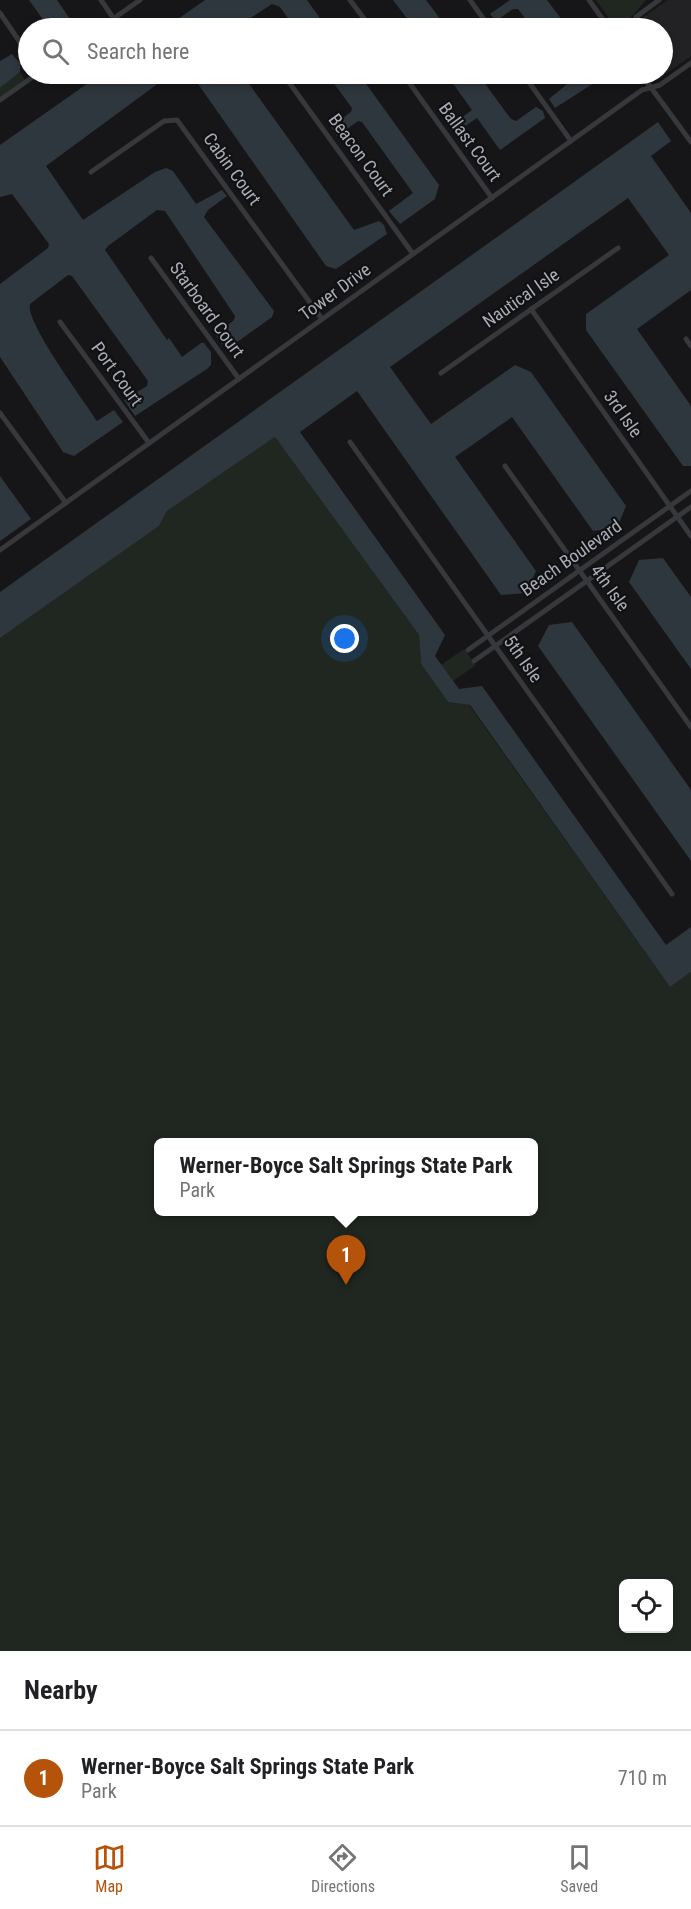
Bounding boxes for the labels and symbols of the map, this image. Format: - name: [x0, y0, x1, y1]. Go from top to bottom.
- street label: Ballast Court: [435, 98, 506, 185]
- street label: Beacon Court: [325, 110, 398, 200]
- street label: Cabin Court: [199, 129, 266, 209]
- street label: Starboard Court: [166, 258, 249, 362]
- street label: Tower Drive: [295, 259, 375, 325]
- street label: Nautical Isle: [478, 264, 563, 332]
- street label: Port Court: [87, 338, 147, 410]
- street label: 3rd Isle: [600, 386, 647, 441]
- street label: Beach Boulevard: [516, 515, 625, 600]
- street label: 4th Isle: [587, 560, 634, 615]
- your location: [330, 624, 359, 653]
- street label: 5th Isle: [500, 631, 547, 686]
- pin: 1: [326, 1236, 366, 1285]

